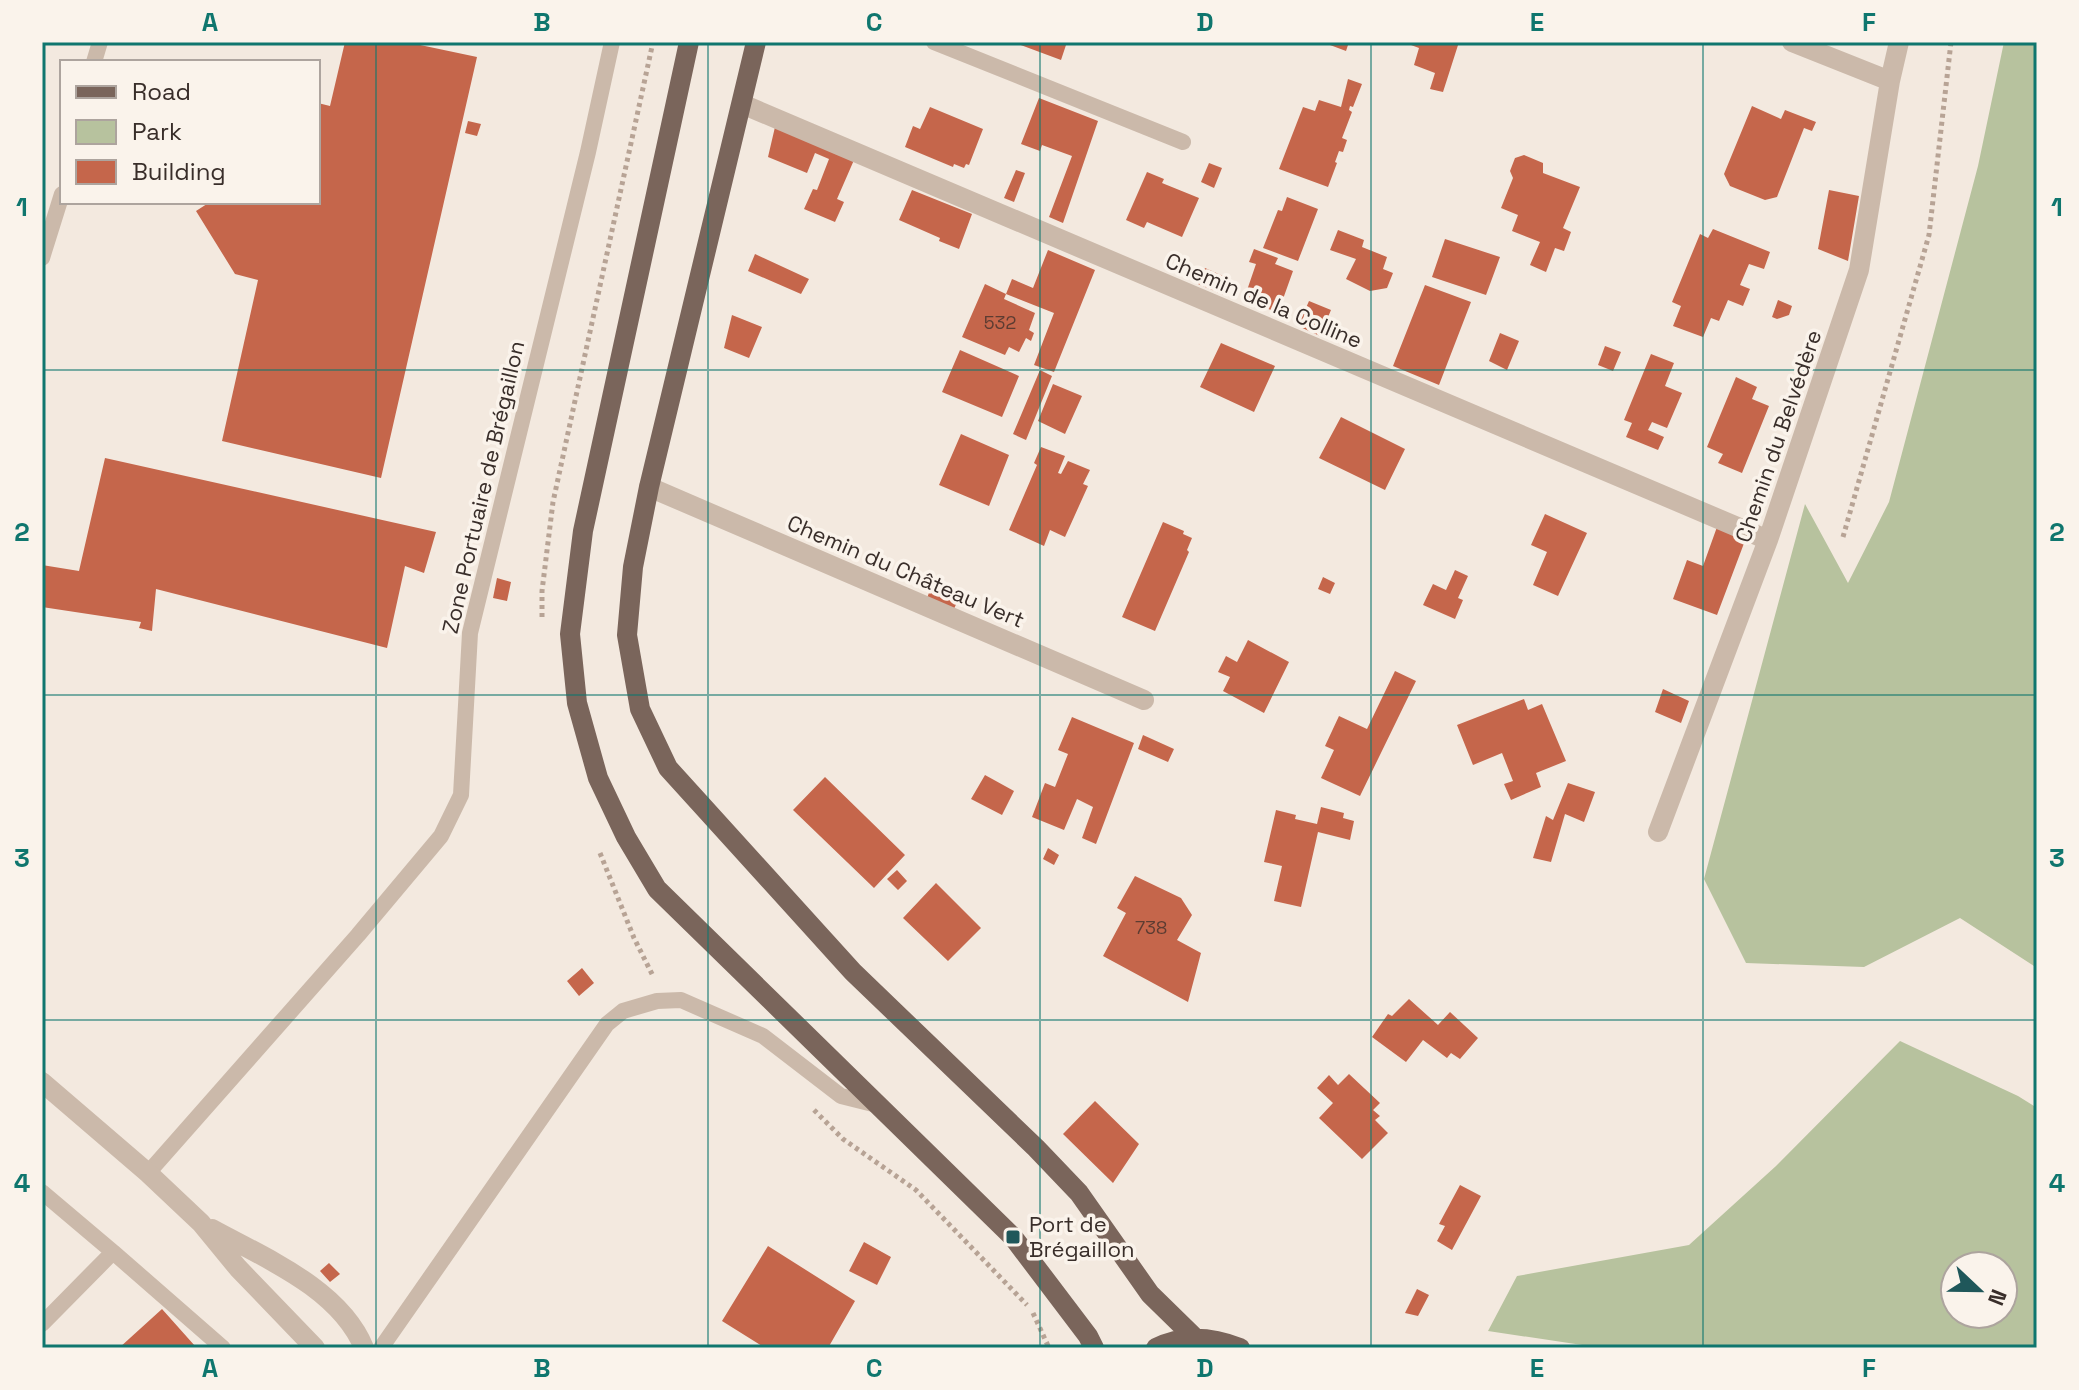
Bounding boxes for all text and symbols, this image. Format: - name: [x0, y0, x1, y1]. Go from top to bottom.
- text: A: [202, 5, 219, 39]
- text: B: [533, 5, 551, 39]
- text: C: [866, 5, 882, 39]
- text: D: [1196, 5, 1214, 39]
- text: E: [1530, 5, 1544, 39]
- text: F: [1862, 5, 1876, 39]
- legend: [60, 60, 320, 204]
- text: Road: [132, 76, 191, 107]
- text: Park: [132, 116, 182, 147]
- text: Building: [132, 156, 226, 187]
- text: 1: [16, 190, 28, 224]
- text: 1: [2051, 190, 2063, 224]
- street label: Chemin de la Colline: [1161, 246, 1367, 354]
- house number: 532: [984, 311, 1016, 334]
- street label: Chemin du Belvédère: [1728, 326, 1828, 546]
- street label: Zone Portuaire de Brégaillon: [436, 338, 530, 636]
- street label: Chemin du Château Vert: [783, 508, 1029, 634]
- text: 2: [14, 515, 30, 549]
- text: 2: [2049, 515, 2065, 549]
- text: 3: [14, 841, 30, 875]
- text: 3: [2049, 841, 2065, 875]
- house number: 738: [1135, 916, 1167, 939]
- text: 4: [14, 1166, 30, 1200]
- text: 4: [2049, 1166, 2065, 1200]
- place label: Port de Brégaillon: [1029, 1210, 1135, 1263]
- marker: Port de Brégaillon: [1004, 1228, 1022, 1246]
- north arrow: [1939, 1250, 2019, 1330]
- text: N: [1982, 1285, 2013, 1310]
- text: A: [202, 1351, 219, 1385]
- text: B: [533, 1351, 551, 1385]
- text: C: [866, 1351, 882, 1385]
- text: D: [1196, 1351, 1214, 1385]
- text: E: [1530, 1351, 1544, 1385]
- text: F: [1862, 1351, 1876, 1385]

